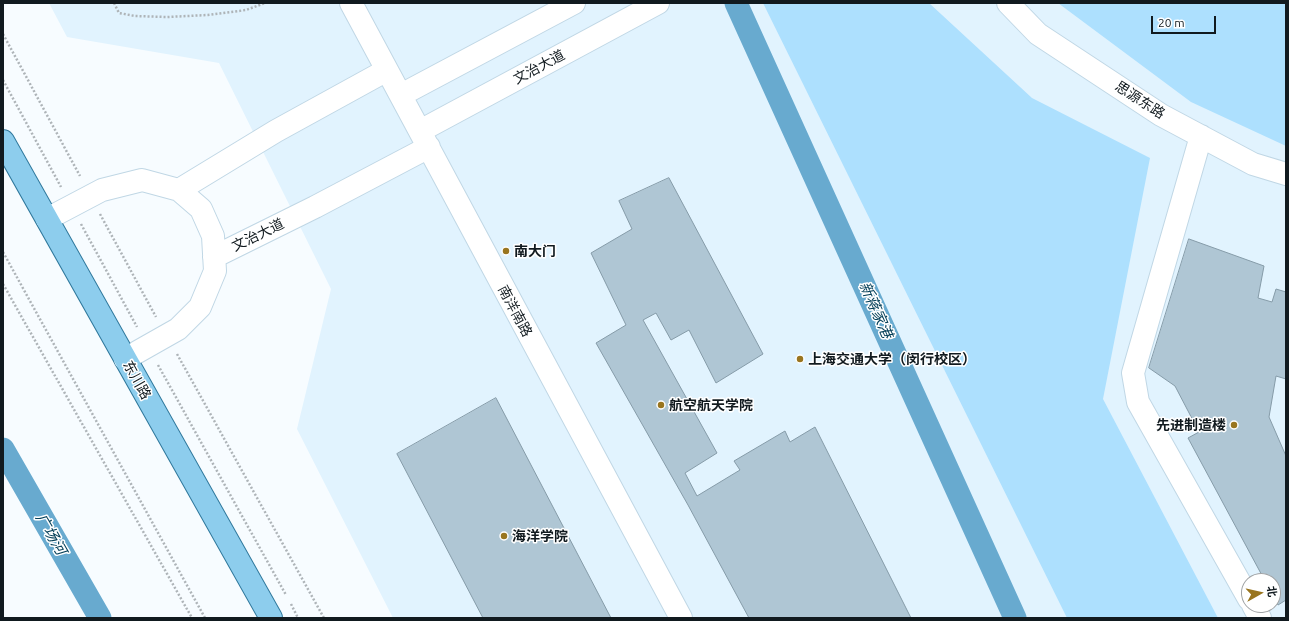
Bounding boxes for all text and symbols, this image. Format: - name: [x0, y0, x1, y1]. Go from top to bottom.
- scale bar: [1153, 8, 1218, 34]
- text: 20 m: [1158, 16, 1185, 29]
- street label: 文治大道: [510, 46, 568, 88]
- street label: 思源东路: [1112, 78, 1168, 122]
- street label: 文治大道: [229, 215, 287, 255]
- place label: 南大门: [514, 243, 556, 259]
- marker: 南大门: [501, 246, 511, 256]
- water label: 新蒋家港: [856, 279, 896, 341]
- street label: 南洋南路: [494, 282, 536, 340]
- place label: 上海交通大学（闵行校区）: [808, 351, 976, 367]
- marker: 上海交通大学（闵行校区）: [795, 354, 805, 364]
- street label: 东川路: [119, 358, 155, 402]
- place label: 航空航天学院: [669, 397, 753, 413]
- marker: 航空航天学院: [656, 400, 666, 410]
- place label: 先进制造楼: [1156, 417, 1226, 433]
- marker: 先进制造楼: [1229, 420, 1239, 430]
- water label: 广场河: [32, 510, 70, 558]
- place label: 海洋学院: [512, 528, 568, 544]
- marker: 海洋学院: [499, 531, 509, 541]
- north arrow: [1241, 573, 1281, 613]
- text: 北: [1265, 585, 1279, 598]

